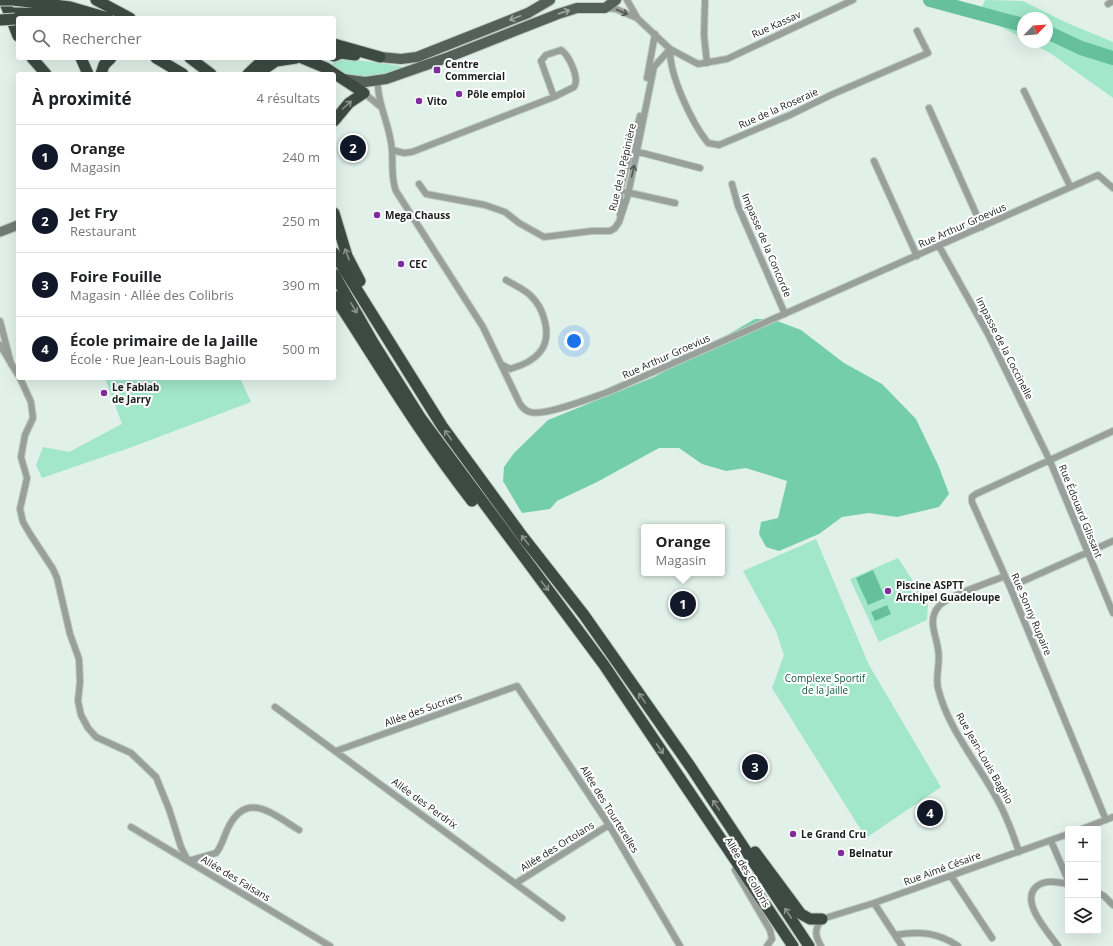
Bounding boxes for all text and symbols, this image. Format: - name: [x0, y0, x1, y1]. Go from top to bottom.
- street label: Rue Kassav: [749, 7, 803, 41]
- one-way arrow: [557, 8, 570, 15]
- one-way arrow: [615, 8, 627, 16]
- north arrow: [1017, 12, 1053, 48]
- one-way arrow: [510, 15, 522, 22]
- search box: [16, 16, 336, 60]
- icon: search: [30, 27, 52, 49]
- text: Rechercher: [62, 28, 142, 48]
- place label: Centre Commercial: [445, 57, 505, 83]
- marker: Centre Commercial: [432, 65, 442, 75]
- street label: Rue de la Roseraie: [736, 84, 820, 132]
- text: À proximité: [32, 87, 131, 110]
- place label: Pôle emploi: [467, 87, 525, 101]
- text: 4 résultats: [256, 89, 320, 107]
- marker: Pôle emploi: [454, 89, 464, 99]
- place label: Vito: [427, 94, 447, 108]
- marker: Vito: [414, 96, 424, 106]
- one-way arrow: [342, 101, 352, 110]
- street label: Rue de la Pépinière: [605, 121, 639, 212]
- pin: 2: [340, 133, 366, 163]
- text: Orange: [70, 138, 125, 158]
- text: 1: [41, 148, 49, 166]
- text: 240 m: [282, 148, 320, 166]
- text: Magasin: [70, 158, 121, 176]
- one-way arrow: [629, 165, 637, 178]
- street label: Impasse de la Concorde: [739, 191, 795, 299]
- street label: Rue Arthur Groevius: [916, 199, 1008, 251]
- text: Jet Fry: [70, 202, 118, 222]
- place label: Mega Chauss: [385, 208, 450, 222]
- marker: Mega Chauss: [372, 210, 382, 220]
- text: 2: [41, 212, 49, 230]
- text: 250 m: [282, 212, 320, 230]
- text: Restaurant: [70, 222, 137, 240]
- one-way arrow: [342, 248, 350, 260]
- place label: CEC: [409, 257, 428, 271]
- marker: CEC: [396, 259, 406, 269]
- text: Foire Fouille: [70, 266, 162, 286]
- text: 3: [41, 276, 49, 294]
- text: 390 m: [282, 276, 320, 294]
- text: Magasin · Allée des Colibris: [70, 286, 234, 304]
- street label: Impasse de la Coccinelle: [973, 294, 1037, 402]
- one-way arrow: [350, 302, 358, 314]
- text: École primaire de la Jaille: [70, 330, 258, 350]
- street label: Rue Arthur Groevius: [620, 330, 712, 382]
- your location: [564, 331, 584, 351]
- text: 4: [41, 340, 49, 358]
- text: 500 m: [282, 340, 320, 358]
- text: École · Rue Jean-Louis Baghio: [70, 350, 246, 368]
- place label: Le Fablab de Jarry: [112, 380, 159, 406]
- marker: Le Fablab de Jarry: [99, 388, 109, 398]
- one-way arrow: [444, 430, 452, 441]
- street label: Rue Édouard Glissant: [1056, 462, 1106, 560]
- popup: [641, 524, 725, 576]
- text: Orange: [655, 531, 711, 551]
- one-way arrow: [521, 534, 530, 545]
- text: Magasin: [655, 551, 706, 569]
- street label: Rue Sonny Rupaire: [1008, 571, 1056, 658]
- place label: Piscine ASPTT Archipel Guadeloupe: [896, 578, 1000, 604]
- one-way arrow: [541, 580, 549, 591]
- marker: Piscine ASPTT Archipel Guadeloupe: [883, 586, 893, 596]
- pin: 1: [670, 589, 696, 619]
- park label: Complexe Sportif de la Jaille: [785, 671, 866, 697]
- street label: Allée des Sucriers: [382, 688, 464, 730]
- one-way arrow: [638, 693, 646, 704]
- street label: Rue Jean-Louis Baghio: [953, 710, 1017, 806]
- one-way arrow: [656, 743, 664, 754]
- pin: 3: [742, 752, 768, 782]
- street label: Allée des Tourterelles: [577, 763, 643, 855]
- street label: Allée des Perdrix: [389, 774, 461, 832]
- pin: 4: [917, 798, 943, 828]
- one-way arrow: [712, 800, 720, 811]
- street label: Allée des Ortolans: [517, 817, 597, 874]
- map controls: [1065, 826, 1101, 934]
- button: +: [1065, 826, 1101, 862]
- place label: Le Grand Cru: [801, 827, 866, 841]
- marker: Le Grand Cru: [788, 829, 798, 839]
- street label: Allée des Colibris: [722, 834, 774, 910]
- place label: Belnatur: [849, 846, 893, 860]
- street label: Rue Aimé Césaire: [901, 847, 983, 888]
- marker: Belnatur: [836, 848, 846, 858]
- street label: Allée des Faisans: [199, 852, 274, 904]
- button: −: [1065, 862, 1101, 898]
- button: layers: [1065, 898, 1101, 934]
- one-way arrow: [784, 908, 792, 919]

